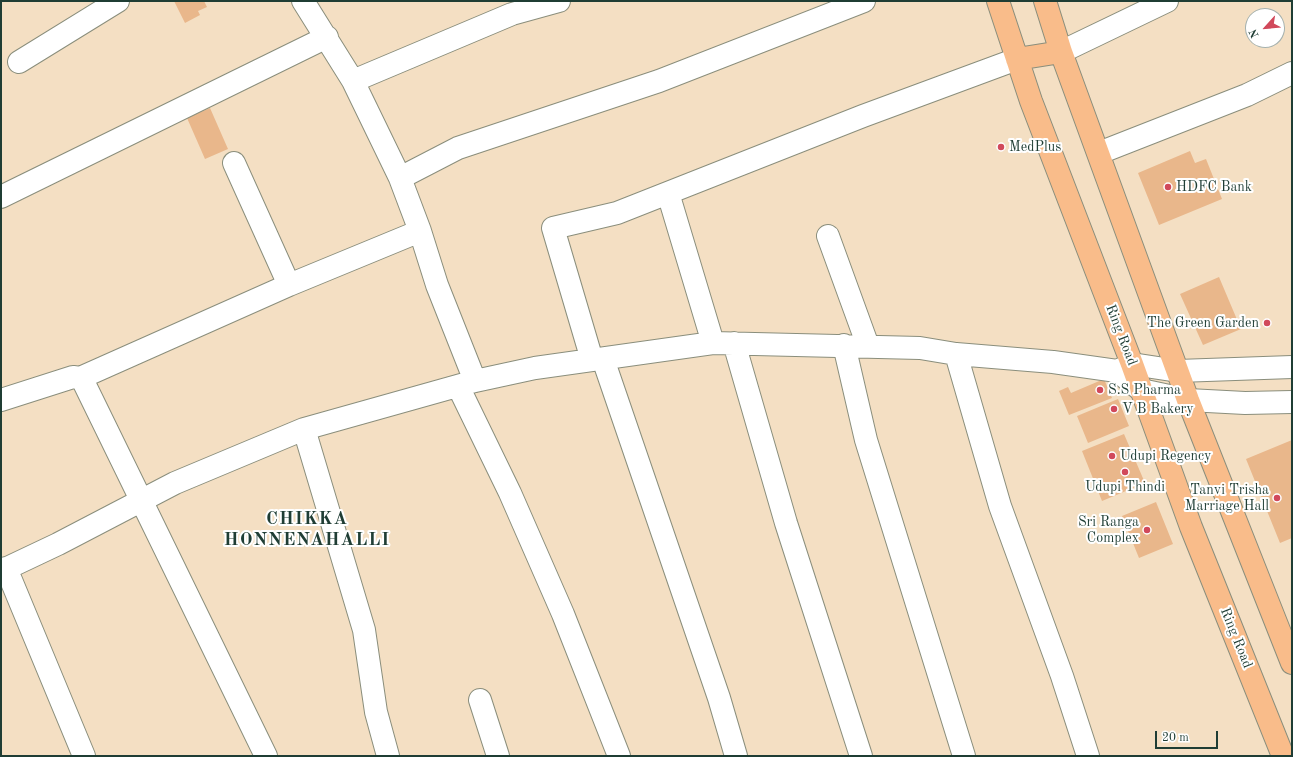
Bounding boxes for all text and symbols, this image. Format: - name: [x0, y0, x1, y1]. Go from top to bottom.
- north arrow: [1245, 8, 1285, 48]
- text: N: [1248, 27, 1262, 39]
- place label: MedPlus: [1009, 139, 1061, 155]
- marker: MedPlus: [996, 142, 1006, 152]
- place label: HDFC Bank: [1176, 179, 1252, 195]
- marker: HDFC Bank: [1163, 182, 1173, 192]
- street label: Ring Road: [1102, 302, 1140, 368]
- place label: The Green Garden: [1147, 315, 1259, 331]
- marker: The Green Garden: [1262, 318, 1272, 328]
- place label: S.S Pharma: [1108, 382, 1181, 398]
- marker: S.S Pharma: [1095, 385, 1105, 395]
- place label: V B Bakery: [1122, 401, 1194, 417]
- marker: V B Bakery: [1109, 404, 1119, 414]
- place label: Udupi Regency: [1120, 448, 1212, 464]
- marker: Udupi Regency: [1107, 451, 1117, 461]
- marker: Udupi Thindi: [1120, 467, 1130, 477]
- place label: Udupi Thindi: [1085, 479, 1165, 495]
- place label: Tanvi Trisha Marriage Hall: [1185, 482, 1269, 514]
- marker: Tanvi Trisha Marriage Hall: [1272, 493, 1282, 503]
- district label: CHIKKA HONNENAHALLI: [224, 508, 390, 550]
- place label: Sri Ranga Complex: [1078, 514, 1139, 546]
- marker: Sri Ranga Complex: [1142, 525, 1152, 535]
- street label: Ring Road: [1216, 605, 1256, 671]
- scale bar: [1157, 723, 1220, 749]
- text: 20 m: [1162, 732, 1189, 744]

